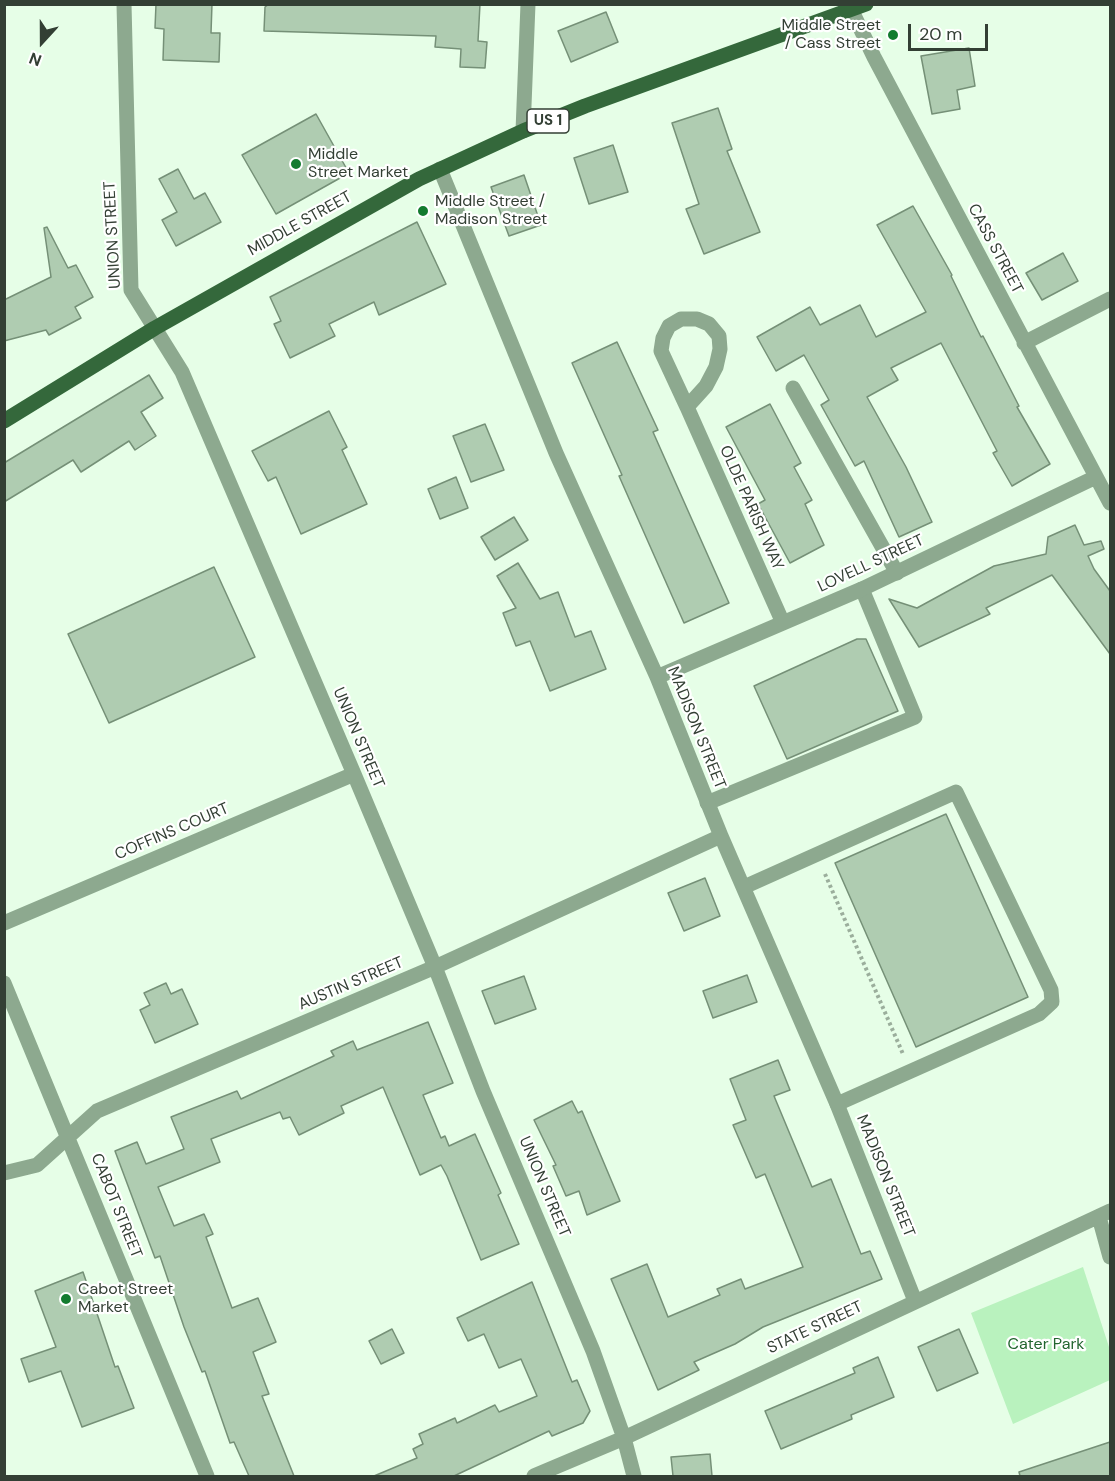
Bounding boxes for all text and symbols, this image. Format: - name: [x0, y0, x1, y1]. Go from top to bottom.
- north arrow: [12, 12, 72, 72]
- scale bar: [911, 12, 990, 50]
- place label: Middle Street / Cass Street: [781, 16, 881, 54]
- text: 20 m: [919, 22, 962, 46]
- marker: Middle Street / Cass Street: [886, 28, 900, 42]
- text: N: [26, 47, 45, 71]
- road number: US 1: [527, 109, 569, 133]
- place label: Middle Street Market: [308, 145, 408, 183]
- marker: Middle Street Market: [289, 157, 303, 171]
- street label: UNION STREET: [101, 181, 125, 289]
- street label: MIDDLE STREET: [245, 188, 355, 260]
- place label: Middle Street / Madison Street: [435, 192, 547, 230]
- street label: CASS STREET: [963, 201, 1027, 297]
- marker: Middle Street / Madison Street: [416, 204, 430, 218]
- street label: OLDE PARISH WAY: [715, 443, 787, 573]
- street label: LOVELL STREET: [815, 531, 927, 597]
- street label: MADISON STREET: [663, 664, 729, 792]
- street label: UNION STREET: [328, 685, 388, 791]
- street label: COFFINS COURT: [112, 799, 232, 865]
- street label: AUSTIN STREET: [296, 953, 406, 1015]
- street label: MADISON STREET: [852, 1112, 918, 1240]
- street label: UNION STREET: [514, 1134, 574, 1240]
- street label: CABOT STREET: [86, 1151, 146, 1261]
- place label: Cabot Street Market: [78, 1280, 173, 1318]
- marker: Cabot Street Market: [59, 1292, 73, 1306]
- street label: STATE STREET: [764, 1298, 866, 1358]
- park label: Cater Park: [1008, 1335, 1084, 1355]

